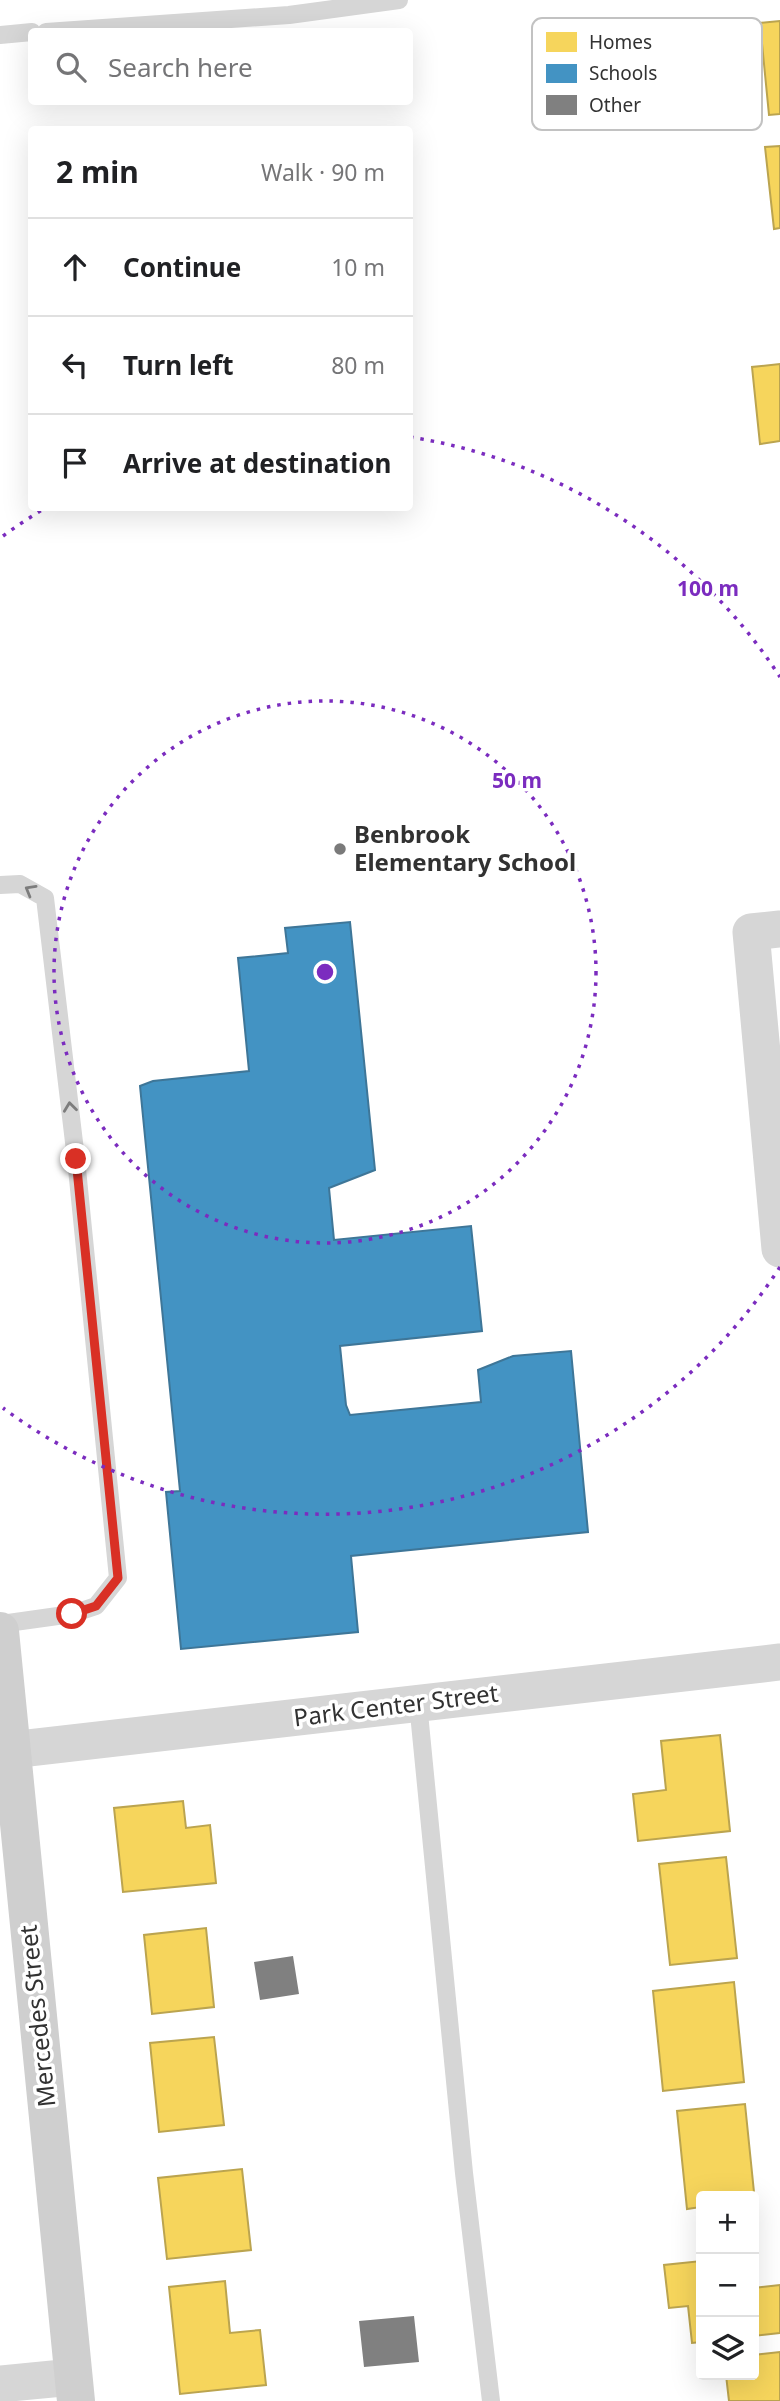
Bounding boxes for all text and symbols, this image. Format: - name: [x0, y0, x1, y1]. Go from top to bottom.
- legend: [532, 18, 762, 130]
- search box: [28, 28, 413, 105]
- text: Homes: [589, 29, 652, 55]
- icon: search: [52, 48, 90, 86]
- text: Search here: [108, 49, 253, 85]
- text: Schools: [589, 60, 657, 86]
- text: Other: [589, 92, 641, 118]
- text: 2 min: [56, 151, 139, 192]
- text: Walk · 90 m: [261, 156, 385, 188]
- icon: ahead: [56, 248, 94, 286]
- text: Continue: [123, 249, 241, 285]
- text: 10 m: [331, 251, 385, 283]
- icon: left: [56, 346, 94, 384]
- text: Turn left: [123, 347, 234, 383]
- text: 80 m: [331, 349, 385, 381]
- icon: arrive: [56, 444, 94, 482]
- text: Arrive at destination: [123, 445, 392, 481]
- text: 100 m: [677, 574, 739, 602]
- text: 50 m: [492, 766, 542, 794]
- place label: Benbrook Elementary School: [354, 817, 576, 878]
- marker: Benbrook Elementary School: [332, 841, 348, 857]
- one-way arrow: [25, 885, 37, 898]
- centre of rings: [313, 960, 337, 984]
- one-way arrow: [62, 1101, 77, 1113]
- route end: [60, 1143, 91, 1174]
- route start: [56, 1598, 87, 1629]
- street label: Park Center Street: [292, 1676, 500, 1733]
- street label: Mercedes Street: [11, 1923, 62, 2109]
- map controls: [696, 2191, 759, 2380]
- button: +: [696, 2191, 759, 2254]
- button: −: [696, 2254, 759, 2317]
- button: layers: [696, 2317, 759, 2380]

